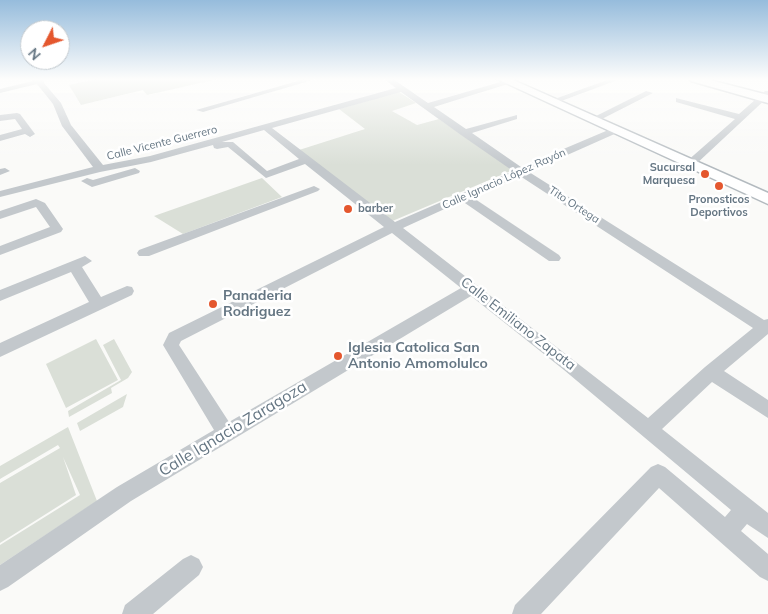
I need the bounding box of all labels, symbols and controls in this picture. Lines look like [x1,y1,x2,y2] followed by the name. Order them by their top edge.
[20,20,70,70] north arrow
[24,44,45,64] text: N
[105,123,219,163] street label: Calle Vicente Guerrero
[440,146,568,212] street label: Calle Ignacio López Rayón
[643,161,695,187] place label: Sucursal Marquesa
[699,168,711,180] marker: Sucursal Marquesa
[713,180,725,192] marker: Pronosticos Deportivos
[546,184,602,226] street label: Tito Ortega
[688,193,750,219] place label: Pronosticos Deportivos
[358,202,393,216] place label: barber
[342,203,354,215] marker: barber
[457,274,579,374] street label: Calle Emiliano Zapata
[223,288,292,321] place label: Panaderia Rodriguez
[207,298,219,310] marker: Panaderia Rodriguez
[348,340,488,372] place label: Iglesia Catolica San Antonio Amomolulco
[332,350,344,362] marker: Iglesia Catolica San Antonio Amomolulco
[155,377,311,481] street label: Calle Ignacio Zaragoza

